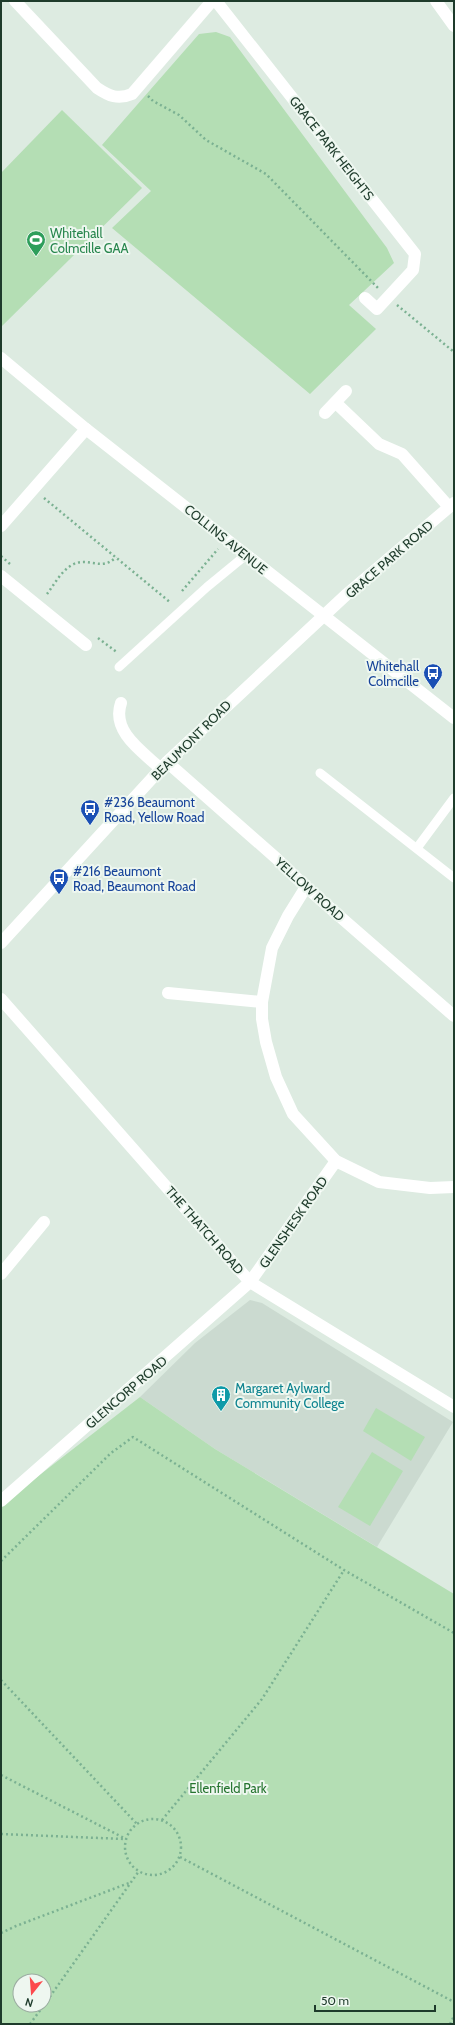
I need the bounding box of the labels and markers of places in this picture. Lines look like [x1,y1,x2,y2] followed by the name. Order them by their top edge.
[50,225,129,256] place label: Whitehall Colmcille GAA
[25,229,47,257] sports icon: Whitehall Colmcille GAA
[366,658,419,689] place label: Whitehall Colmcille
[422,662,444,690] bus stop icon: Whitehall Colmcille
[104,794,205,825] place label: #236 Beaumont Road, Yellow Road
[79,798,101,826] bus stop icon: #236 Beaumont Road, Yellow Road
[73,863,196,894] place label: #216 Beaumont Road, Beaumont Road
[48,867,70,895] bus stop icon: #216 Beaumont Road, Beaumont Road
[235,1380,345,1411] place label: Margaret Aylward Community College
[210,1384,232,1412] building icon: Margaret Aylward Community College

